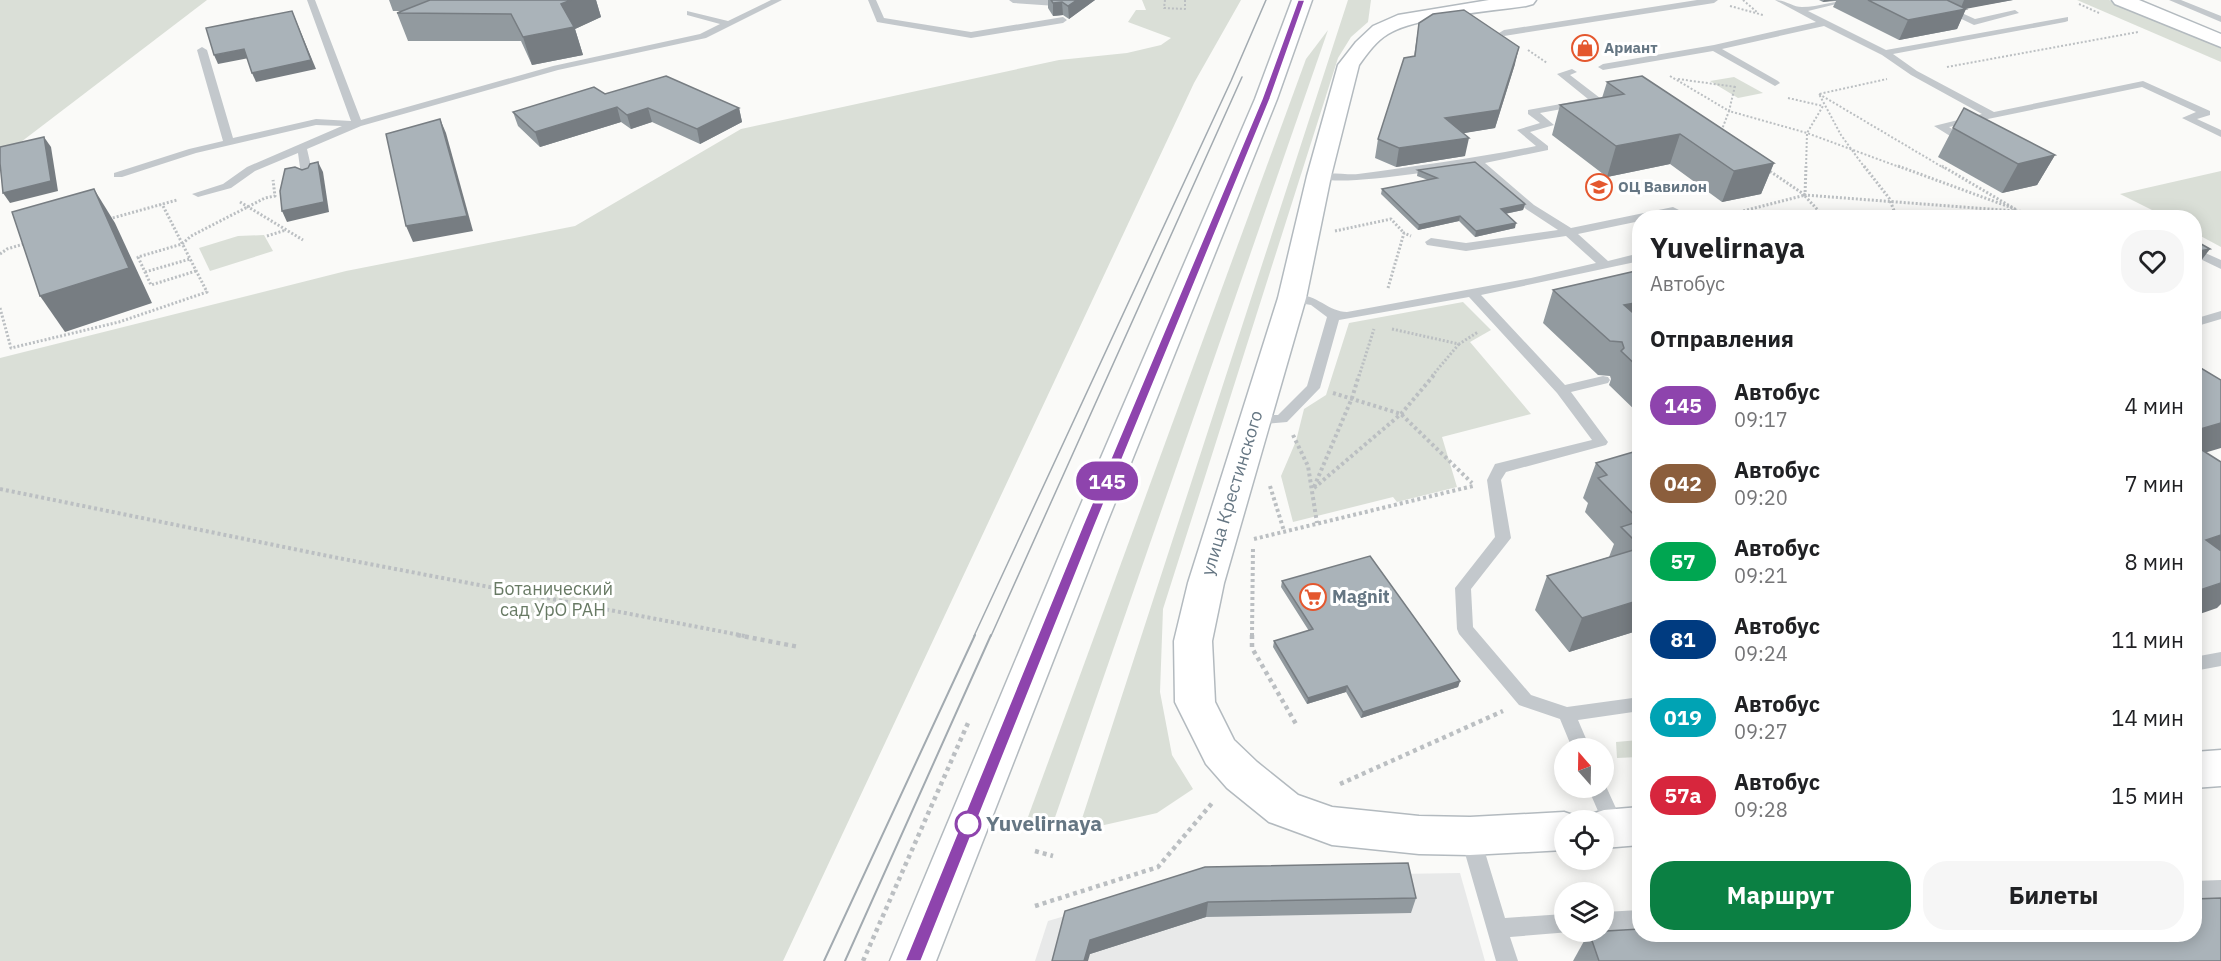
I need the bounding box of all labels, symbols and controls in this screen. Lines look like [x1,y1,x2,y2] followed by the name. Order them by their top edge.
[1570,33,1600,63] shop icon: Ариант
[1604,38,1658,57] place label: Ариант
[1584,172,1614,202] school or university icon: ОЦ Вавилон
[1618,177,1707,196] place label: ОЦ Вавилон
[1650,229,1805,266] text: Yuvelirnaya
[2121,230,2184,293] button: heart
[1650,270,1725,297] text: Автобус
[1650,324,1794,353] text: Отправления
[1734,377,1820,406] text: Автобус
[1664,391,1702,419] text: 145
[2124,391,2184,420] text: 4 мин
[1734,406,1788,433] text: 09:17
[1195,408,1268,578] street label: улица Крестинского
[1734,455,1820,484] text: Автобус
[1072,462,1142,500] line badge: 145
[1088,467,1126,495] text: 145
[1664,469,1702,497] text: 042
[2124,469,2184,498] text: 7 мин
[1734,484,1788,511] text: 09:20
[1734,533,1820,562] text: Автобус
[1670,547,1696,575] text: 57
[2124,547,2184,576] text: 8 мин
[1734,562,1788,589] text: 09:21
[493,577,613,621] park label: Ботанический сад УрО РАН
[1298,582,1328,612] supermarket icon: Magnit
[1332,585,1390,608] place label: Magnit
[1734,611,1820,640] text: Автобус
[1670,625,1696,653] text: 81
[2111,625,2184,654] text: 11 мин
[1734,640,1788,667] text: 09:24
[1734,689,1820,718] text: Автобус
[1664,703,1702,731] text: 019
[2111,703,2184,732] text: 14 мин
[1734,718,1788,745] text: 09:27
[1554,738,1614,798] north arrow
[1554,738,1614,942] map controls
[1734,767,1820,796] text: Автобус
[1664,781,1702,809] text: 57а
[2111,781,2184,810] text: 15 мин
[1734,796,1788,823] text: 09:28
[986,809,1102,837] place label: Yuvelirnaya
[1554,810,1614,870] button: locate
[955,811,981,837] marker: Yuvelirnaya
[1650,861,1911,930] button: Маршрут
[1923,861,2184,930] button: Билеты
[1554,882,1614,942] button: layers

